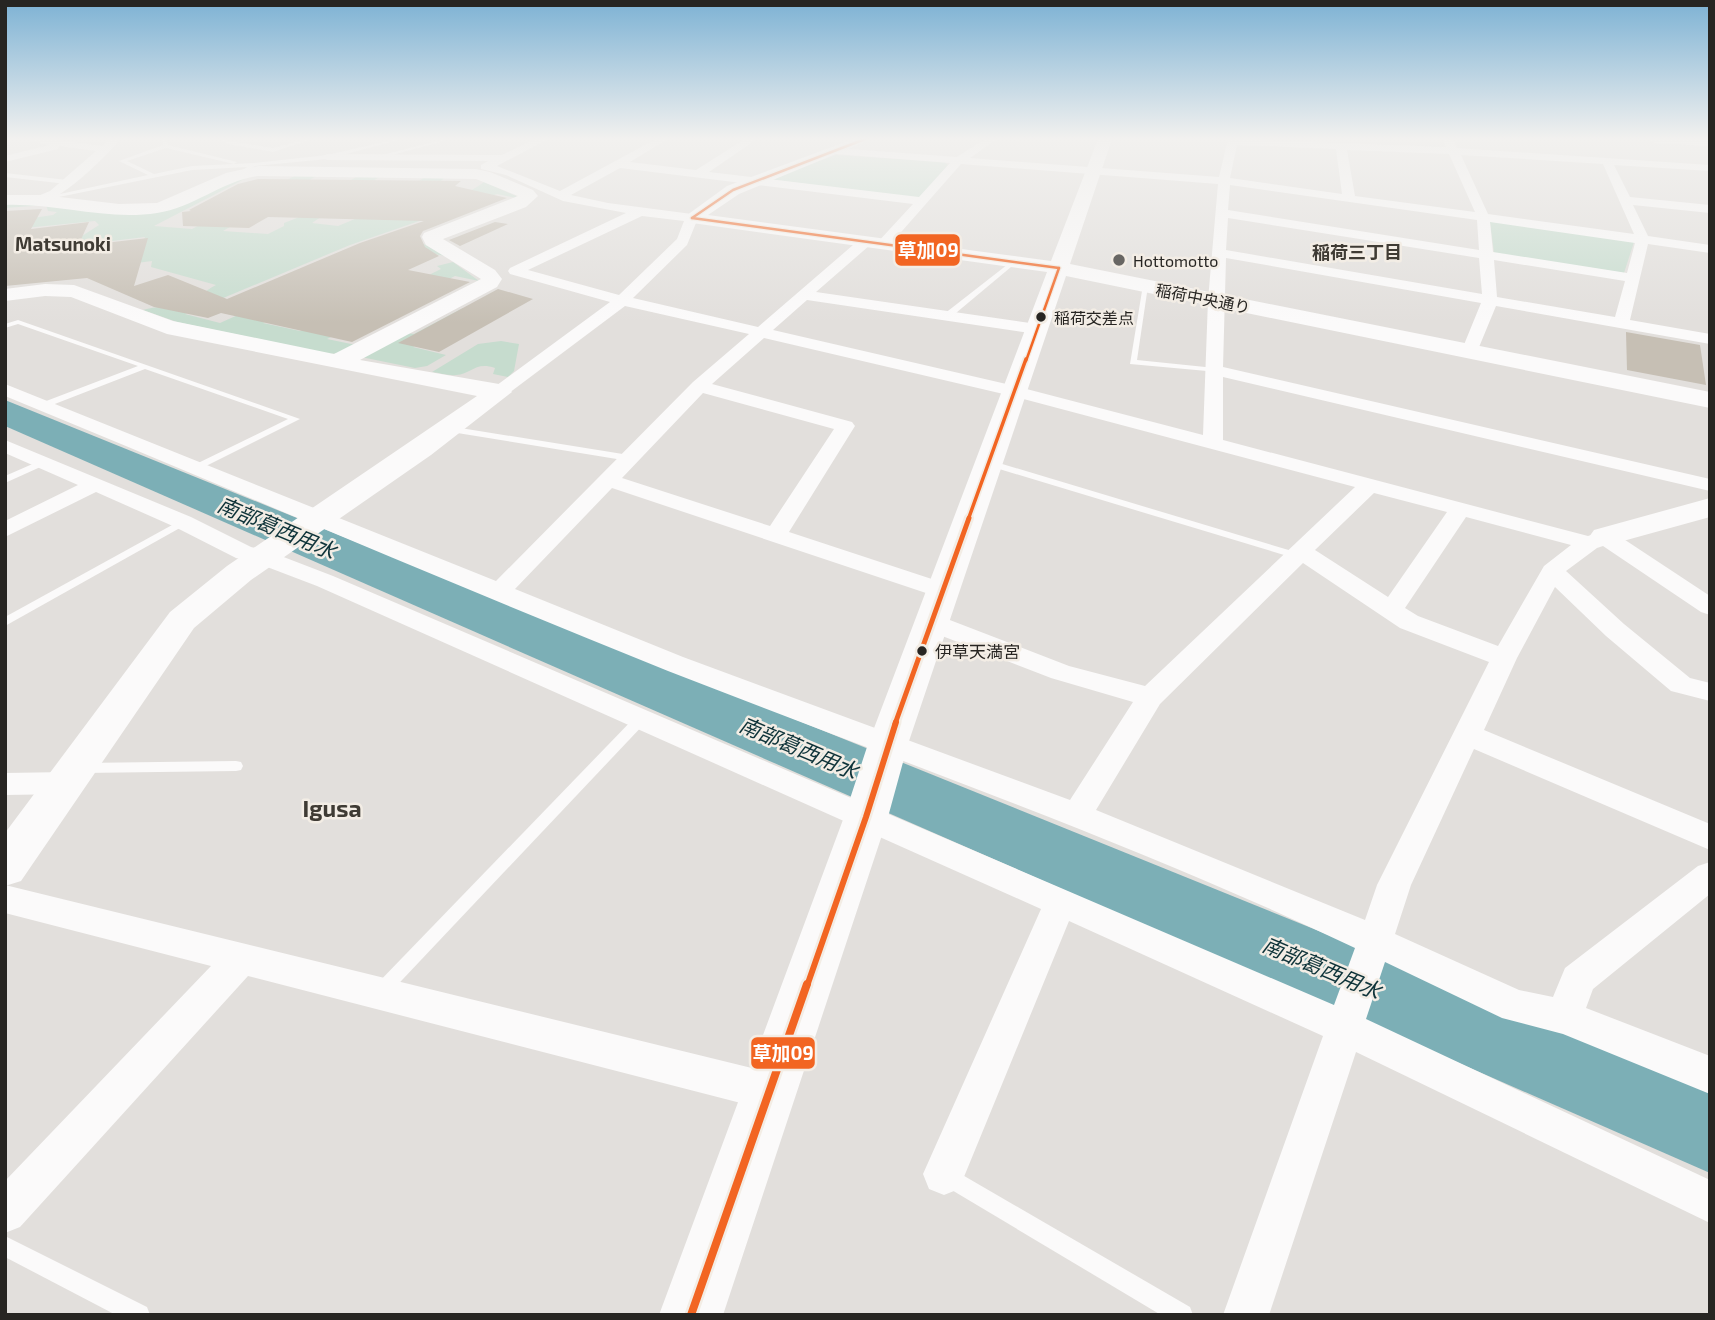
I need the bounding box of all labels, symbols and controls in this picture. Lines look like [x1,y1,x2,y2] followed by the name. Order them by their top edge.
[15,232,111,255] district label: Matsunoki
[894,233,961,267] line badge: 草加09
[897,238,959,261] text: 草加09
[1312,241,1402,263] district label: 稲荷三丁目
[1133,251,1218,270] place label: Hottomotto
[1111,252,1127,268] marker: Hottomotto
[1154,280,1252,316] street label: 稲荷中央通り
[1054,308,1134,327] place label: 稲荷交差点
[1034,310,1048,324] marker: 稲荷交差点
[214,491,342,564] water label: 南部葛西用水
[935,641,1020,661] place label: 伊草天満宮
[915,644,929,658] marker: 伊草天満宮
[736,711,864,784] water label: 南部葛西用水
[302,794,362,822] district label: Igusa
[1259,931,1387,1004] water label: 南部葛西用水
[750,1036,816,1070] line badge: 草加09
[752,1041,814,1064] text: 草加09

